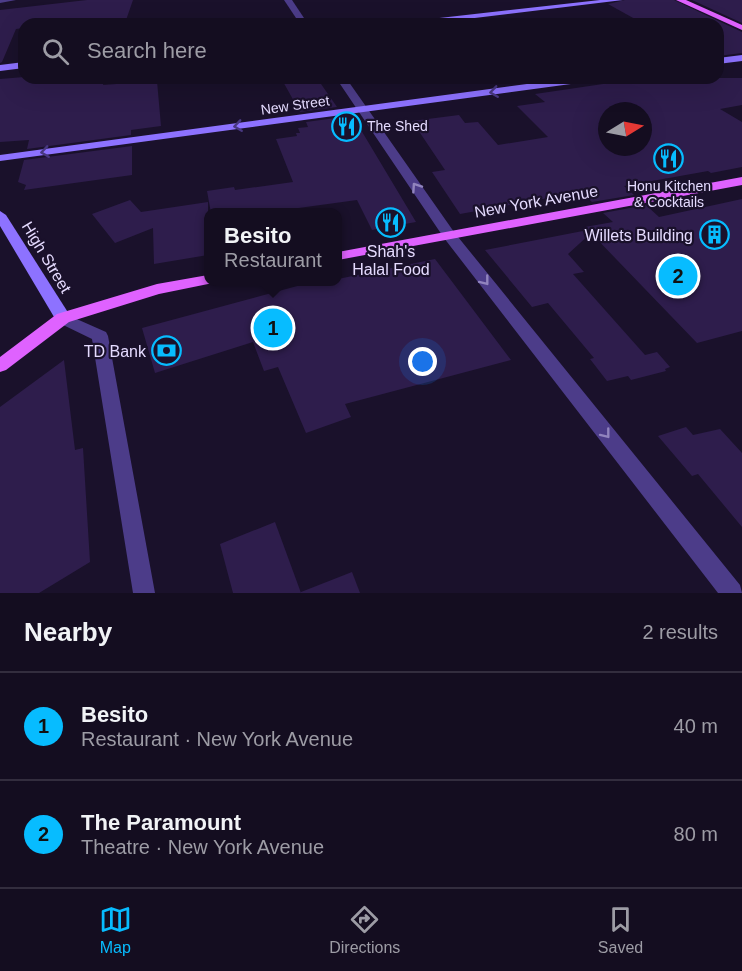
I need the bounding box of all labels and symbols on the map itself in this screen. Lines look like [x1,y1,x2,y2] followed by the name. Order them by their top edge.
[489,85,498,97] one-way arrow
[260,92,331,118] street label: New Street
[598,102,652,156] north arrow
[330,110,362,142] restaurant icon: The Shed
[367,118,428,134] place label: The Shed
[234,120,243,132] one-way arrow
[653,143,685,175] restaurant icon: Honu Kitchen & Cocktails
[40,146,50,158] one-way arrow
[627,178,711,210] place label: Honu Kitchen & Cocktails
[473,182,599,221] street label: New York Avenue
[412,183,423,194] one-way arrow
[375,207,407,239] restaurant icon: Shah's Halal Food
[19,219,75,296] street label: High Street
[698,219,730,251] building icon: Willets Building
[585,227,693,244] place label: Willets Building
[352,243,430,278] place label: Shah's Halal Food
[658,254,698,298] pin: 2
[478,274,489,285] one-way arrow
[254,306,292,350] pin: 1
[151,335,183,367] bank icon: TD Bank
[84,343,147,360] place label: TD Bank
[408,347,437,376] your location
[599,427,610,438] one-way arrow

